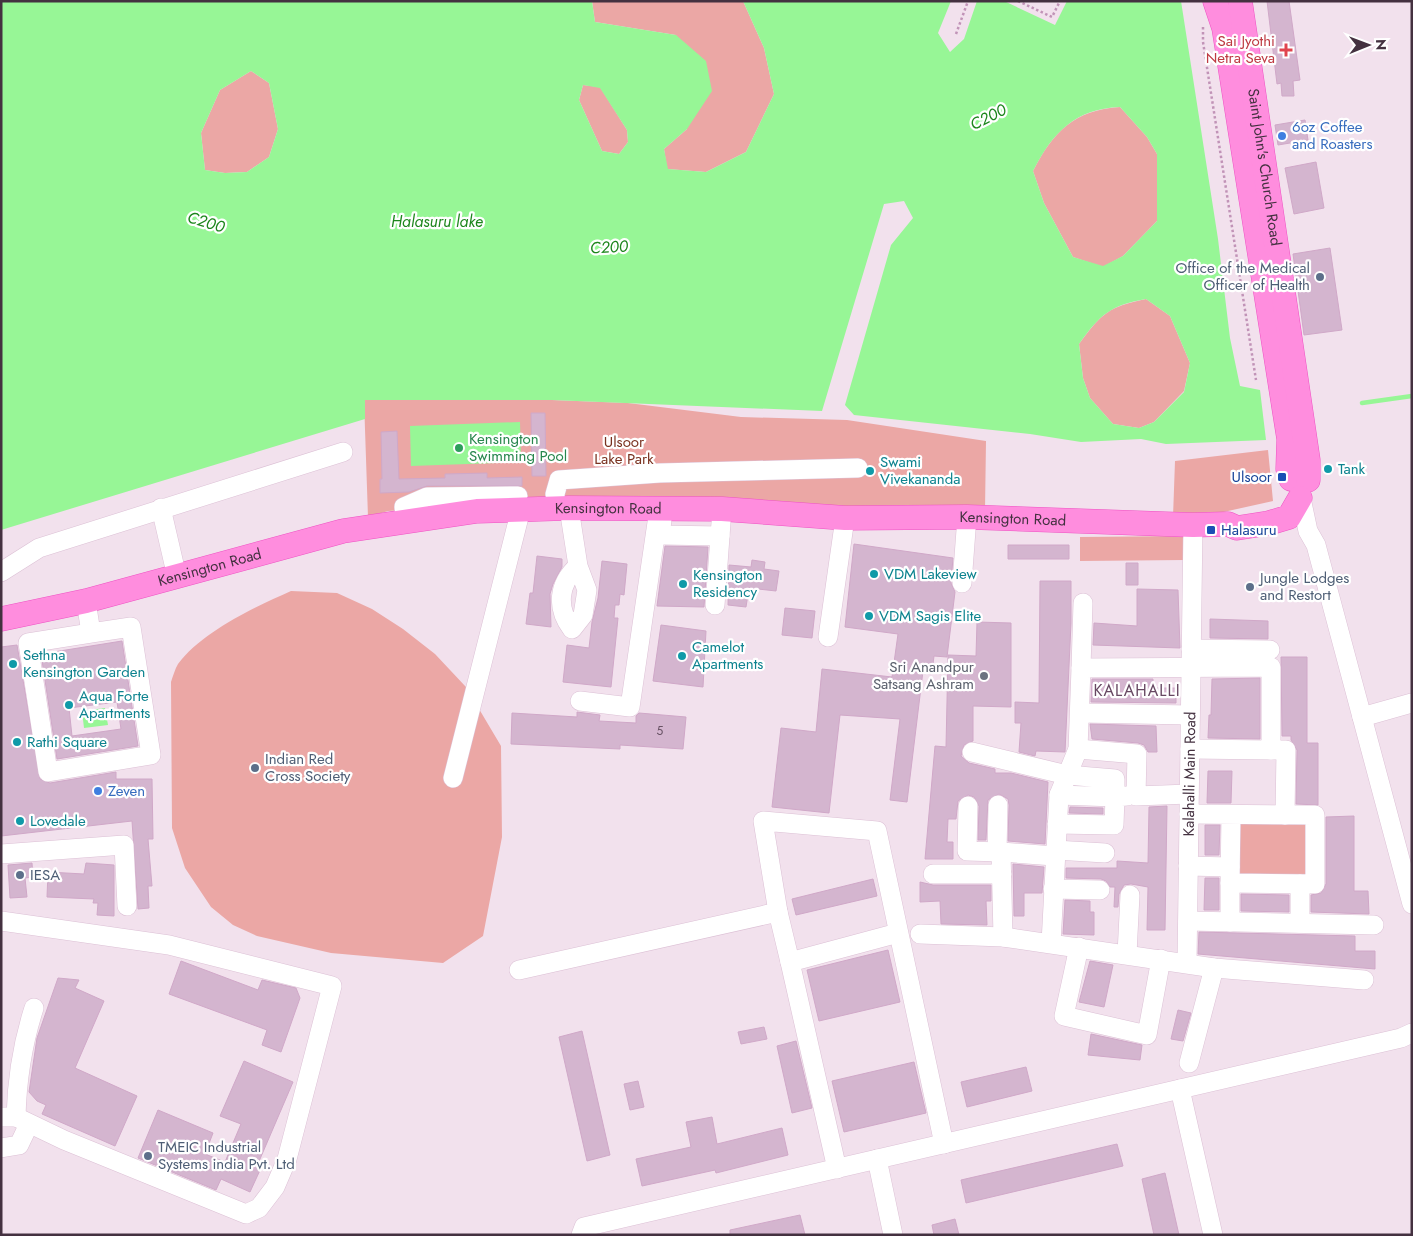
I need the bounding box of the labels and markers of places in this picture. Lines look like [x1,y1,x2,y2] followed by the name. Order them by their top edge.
[1206,30,1275,69] place label: Sai Jyothi Netra Seva
[1279,43,1293,57] marker: Sai Jyothi Netra Seva
[1292,116,1373,155] place label: 6oz Coffee and Roasters
[1276,130,1288,142] marker: 6oz Coffee and Roasters
[1175,257,1310,296] place label: Office of the Medical Officer of Health
[1314,271,1326,283] marker: Office of the Medical Officer of Health
[469,428,567,467] place label: Kensington Swimming Pool
[453,442,465,454] marker: Kensington Swimming Pool
[880,451,960,490] place label: Swami Vivekananda
[1338,458,1366,480] place label: Tank
[1322,463,1334,475] marker: Tank
[864,465,876,477] marker: Swami Vivekananda
[1232,466,1273,488] place label: Ulsoor
[1276,471,1288,483] marker: Ulsoor
[1221,519,1277,541] place label: Halasuru
[1205,524,1217,536] marker: Halasuru
[884,563,978,585] place label: VDM Lakeview
[693,564,763,603] place label: Kensington Residency
[1258,567,1349,606] place label: Jungle Lodges and Restort
[868,568,880,580] marker: VDM Lakeview
[677,578,689,590] marker: Kensington Residency
[1244,581,1256,593] marker: Jungle Lodges and Restort
[879,605,981,627] place label: VDM Sagis Elite
[863,610,875,622] marker: VDM Sagis Elite
[692,636,763,675] place label: Camelot Apartments
[23,644,145,683] place label: Sethna Kensington Garden
[676,650,688,662] marker: Camelot Apartments
[873,656,975,695] place label: Sri Anandpur Satsang Ashram
[7,658,19,670] marker: Sethna Kensington Garden
[978,670,990,682] marker: Sri Anandpur Satsang Ashram
[79,685,150,724] place label: Aqua Forte Apartments
[63,699,75,711] marker: Aqua Forte Apartments
[27,731,107,753] place label: Rathi Square
[11,736,23,748] marker: Rathi Square
[265,748,351,787] place label: Indian Red Cross Society
[249,762,261,774] marker: Indian Red Cross Society
[108,780,145,802] place label: Zeven
[92,785,104,797] marker: Zeven
[30,810,86,832] place label: Lovedale
[14,815,26,827] marker: Lovedale
[30,864,60,886] place label: IESA
[14,869,26,881] marker: IESA
[158,1136,295,1175] place label: TMEIC Industrial Systems india Pvt. Ltd
[142,1150,154,1162] marker: TMEIC Industrial Systems india Pvt. Ltd

